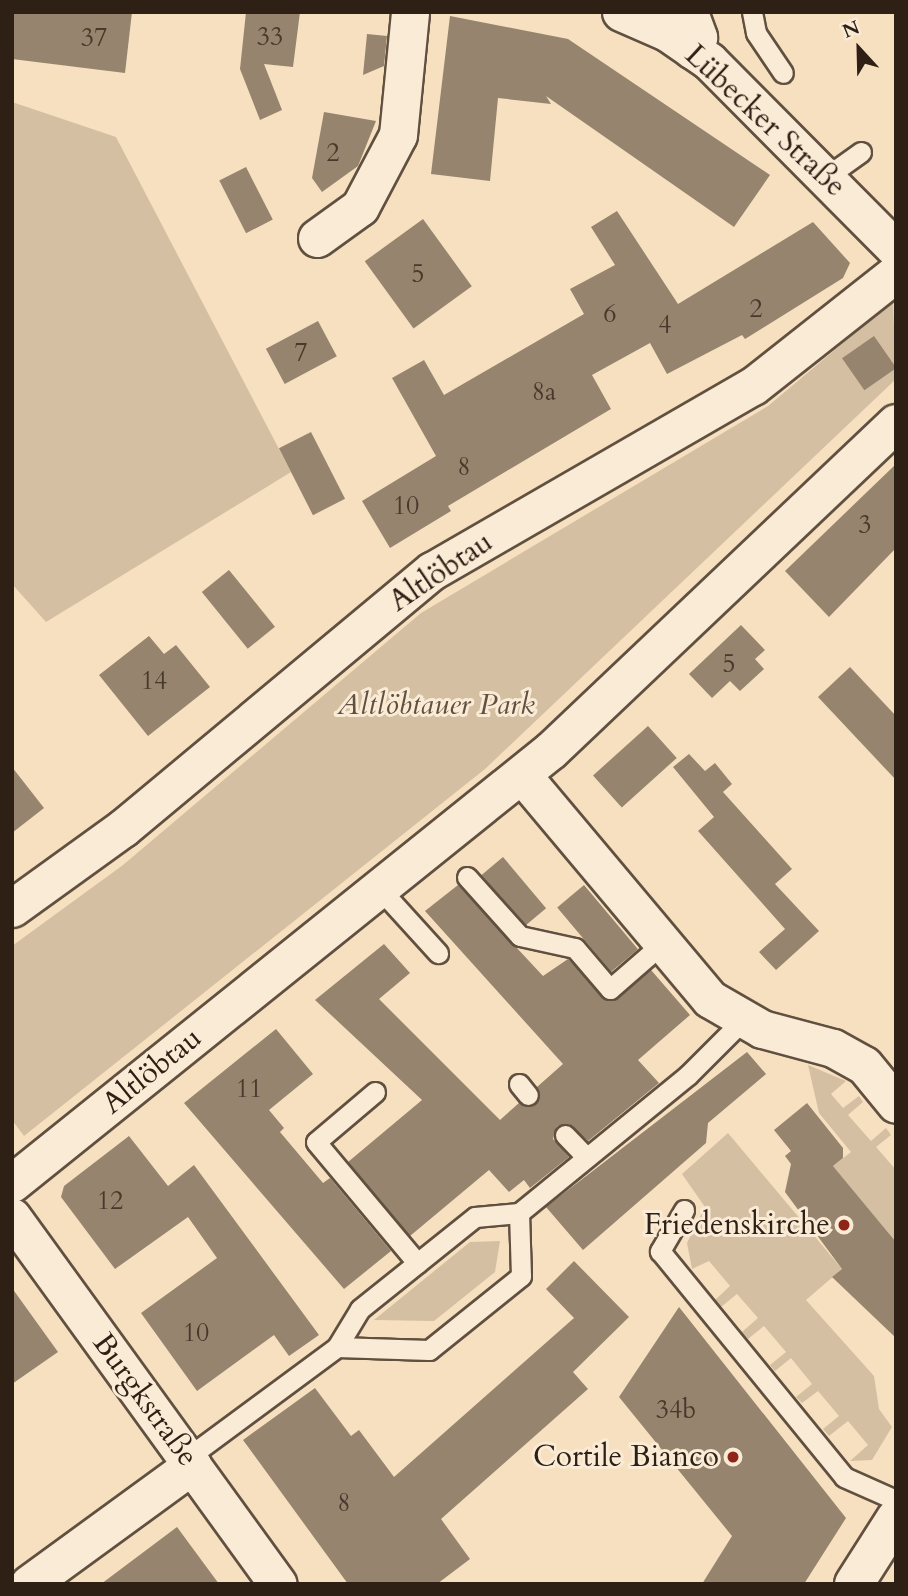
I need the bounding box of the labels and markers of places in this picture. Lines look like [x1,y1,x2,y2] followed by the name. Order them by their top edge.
[644,1207,830,1243] place label: Friedenskirche
[836,1217,852,1233] marker: Friedenskirche
[533,1439,719,1475] place label: Cortile Bianco
[725,1449,741,1465] marker: Cortile Bianco

